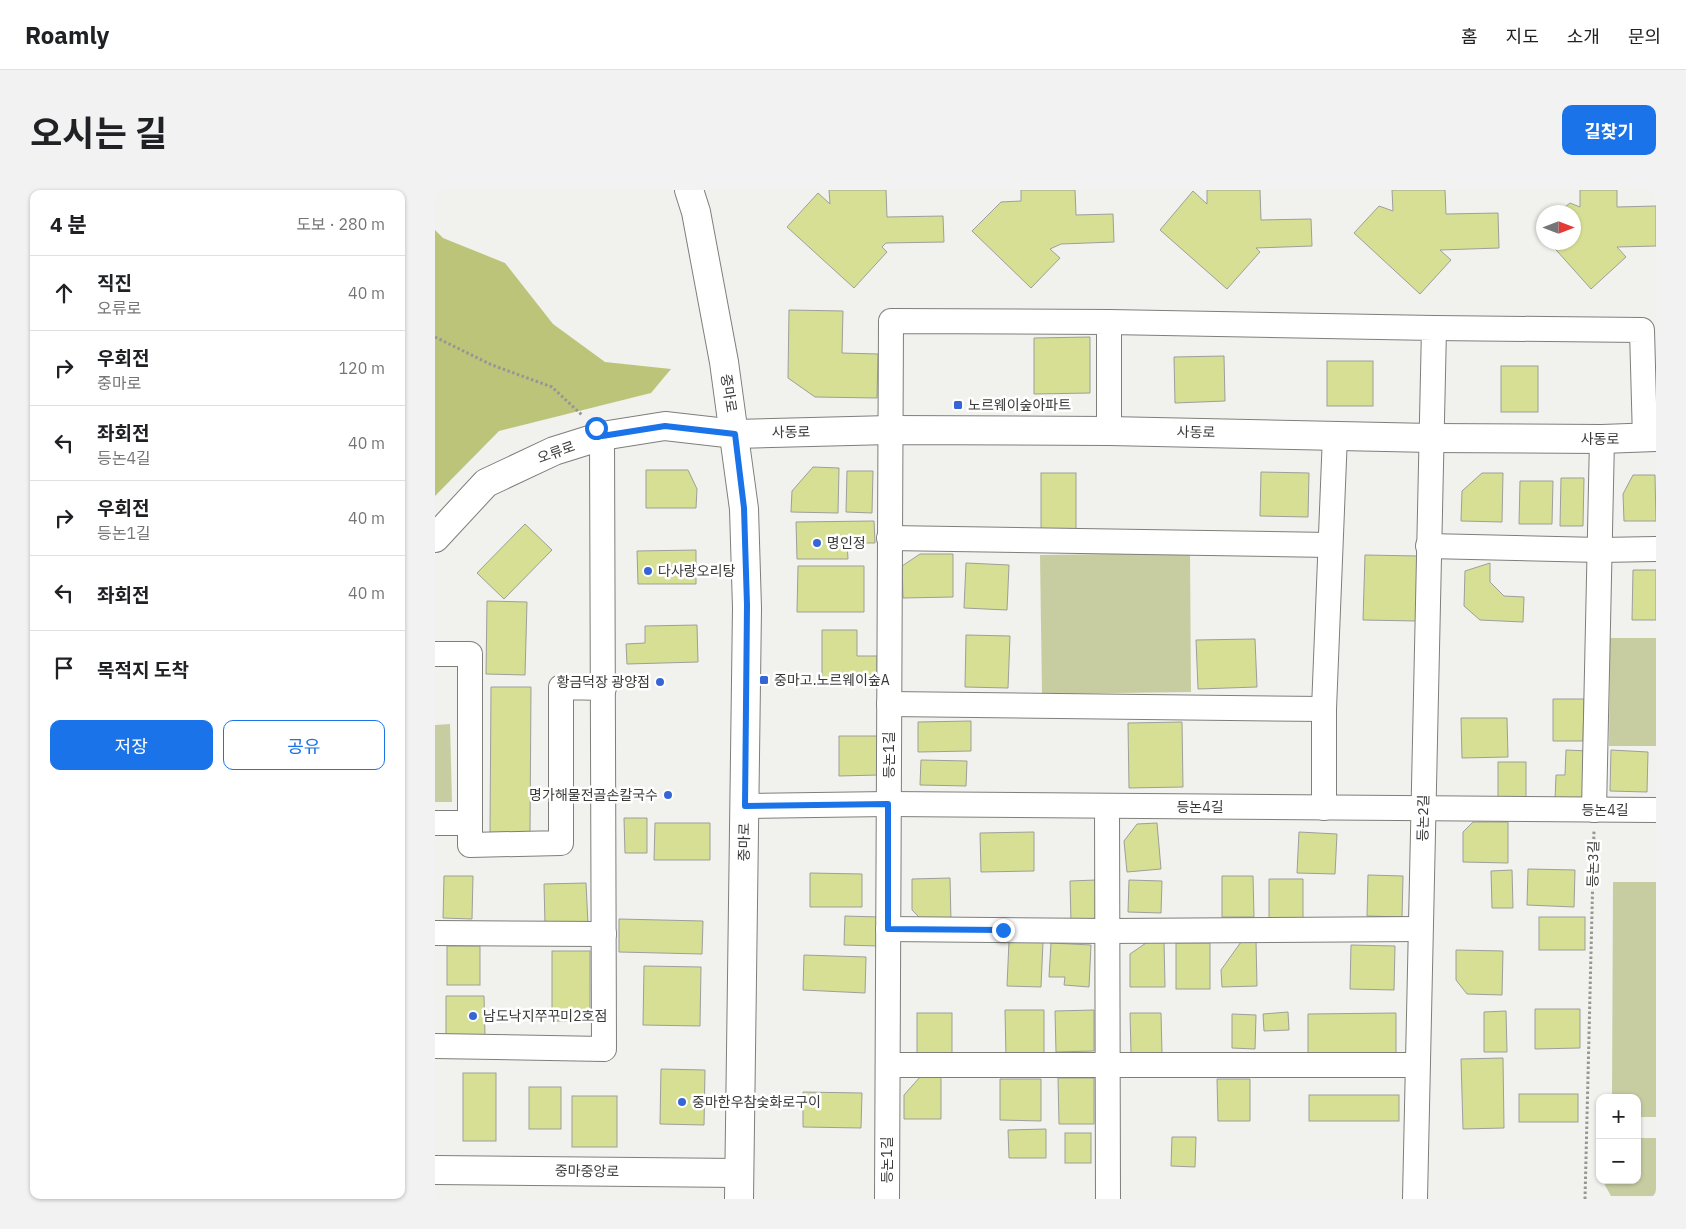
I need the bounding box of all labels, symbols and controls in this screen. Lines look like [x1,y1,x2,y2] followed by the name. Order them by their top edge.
[25,19,109,51] text: Roamly
[1461,25,1478,48] text: 홈
[1506,25,1539,48] text: 지도
[1567,25,1600,48] text: 소개
[1628,25,1661,48] text: 문의
[1562,105,1656,155] button: 길찾기
[30,110,167,156] text: 오시는 길
[1536,205,1581,250] north arrow
[50,210,87,238] text: 4 분
[296,214,385,234] text: 도보 · 280 m
[97,271,132,295] text: 직진
[50,279,78,307] icon: ahead
[348,283,385,303] text: 40 m
[97,298,141,318] text: 오류로
[97,346,149,370] text: 우회전
[50,354,78,382] icon: right
[338,358,385,378] text: 120 m
[97,373,141,393] text: 중마로
[717,373,741,414] street label: 중마로
[968,396,1071,414] place label: 노르웨이숲아파트
[952,399,964,411] marker: 노르웨이숲아파트
[585,417,608,440] route start
[97,421,149,445] text: 좌회전
[772,423,811,441] street label: 사동로
[1177,423,1216,441] street label: 사동로
[50,429,78,457] icon: left
[1581,430,1619,448] street label: 사동로
[348,433,385,453] text: 40 m
[535,437,577,467] street label: 오류로
[97,448,151,468] text: 등논4길
[97,496,149,520] text: 우회전
[50,504,78,532] icon: right
[348,508,385,528] text: 40 m
[97,523,151,543] text: 등논1길
[827,534,866,552] place label: 명인정
[811,537,823,549] marker: 명인정
[658,562,735,580] place label: 다사랑오리탕
[642,565,654,577] marker: 다사랑오리탕
[50,579,78,607] icon: left
[97,583,149,607] text: 좌회전
[348,583,385,603] text: 40 m
[50,654,78,682] icon: arrive
[97,658,189,682] text: 목적지 도착
[774,671,890,689] place label: 중마고.노르웨이숲A
[557,673,650,691] place label: 황금덕장 광양점
[758,674,770,686] marker: 중마고.노르웨이숲A
[654,676,666,688] marker: 황금덕장 광양점
[50,720,213,770] button: 저장
[223,720,385,770] button: 공유
[880,731,898,779] street label: 등논1길
[529,786,658,804] place label: 명가해물전골손칼국수
[662,789,674,801] marker: 명가해물전골손칼국수
[1414,794,1432,842] street label: 등논2길
[1176,798,1224,816] street label: 등논4길
[1581,801,1629,819] street label: 등논4길
[735,822,753,861] street label: 중마로
[1584,840,1602,888] street label: 등논3길
[992,919,1015,942] route end
[483,1007,607,1025] place label: 남도낙지쭈꾸미2호점
[467,1010,479,1022] marker: 남도낙지쭈꾸미2호점
[692,1093,821,1111] place label: 중마한우참숯화로구이
[1596,1094,1641,1184] map controls
[1596,1094,1641,1139] button: +
[676,1096,688,1108] marker: 중마한우참숯화로구이
[878,1136,896,1184] street label: 등논1길
[1596,1139,1641,1184] button: −
[555,1161,619,1181] street label: 중마중앙로

